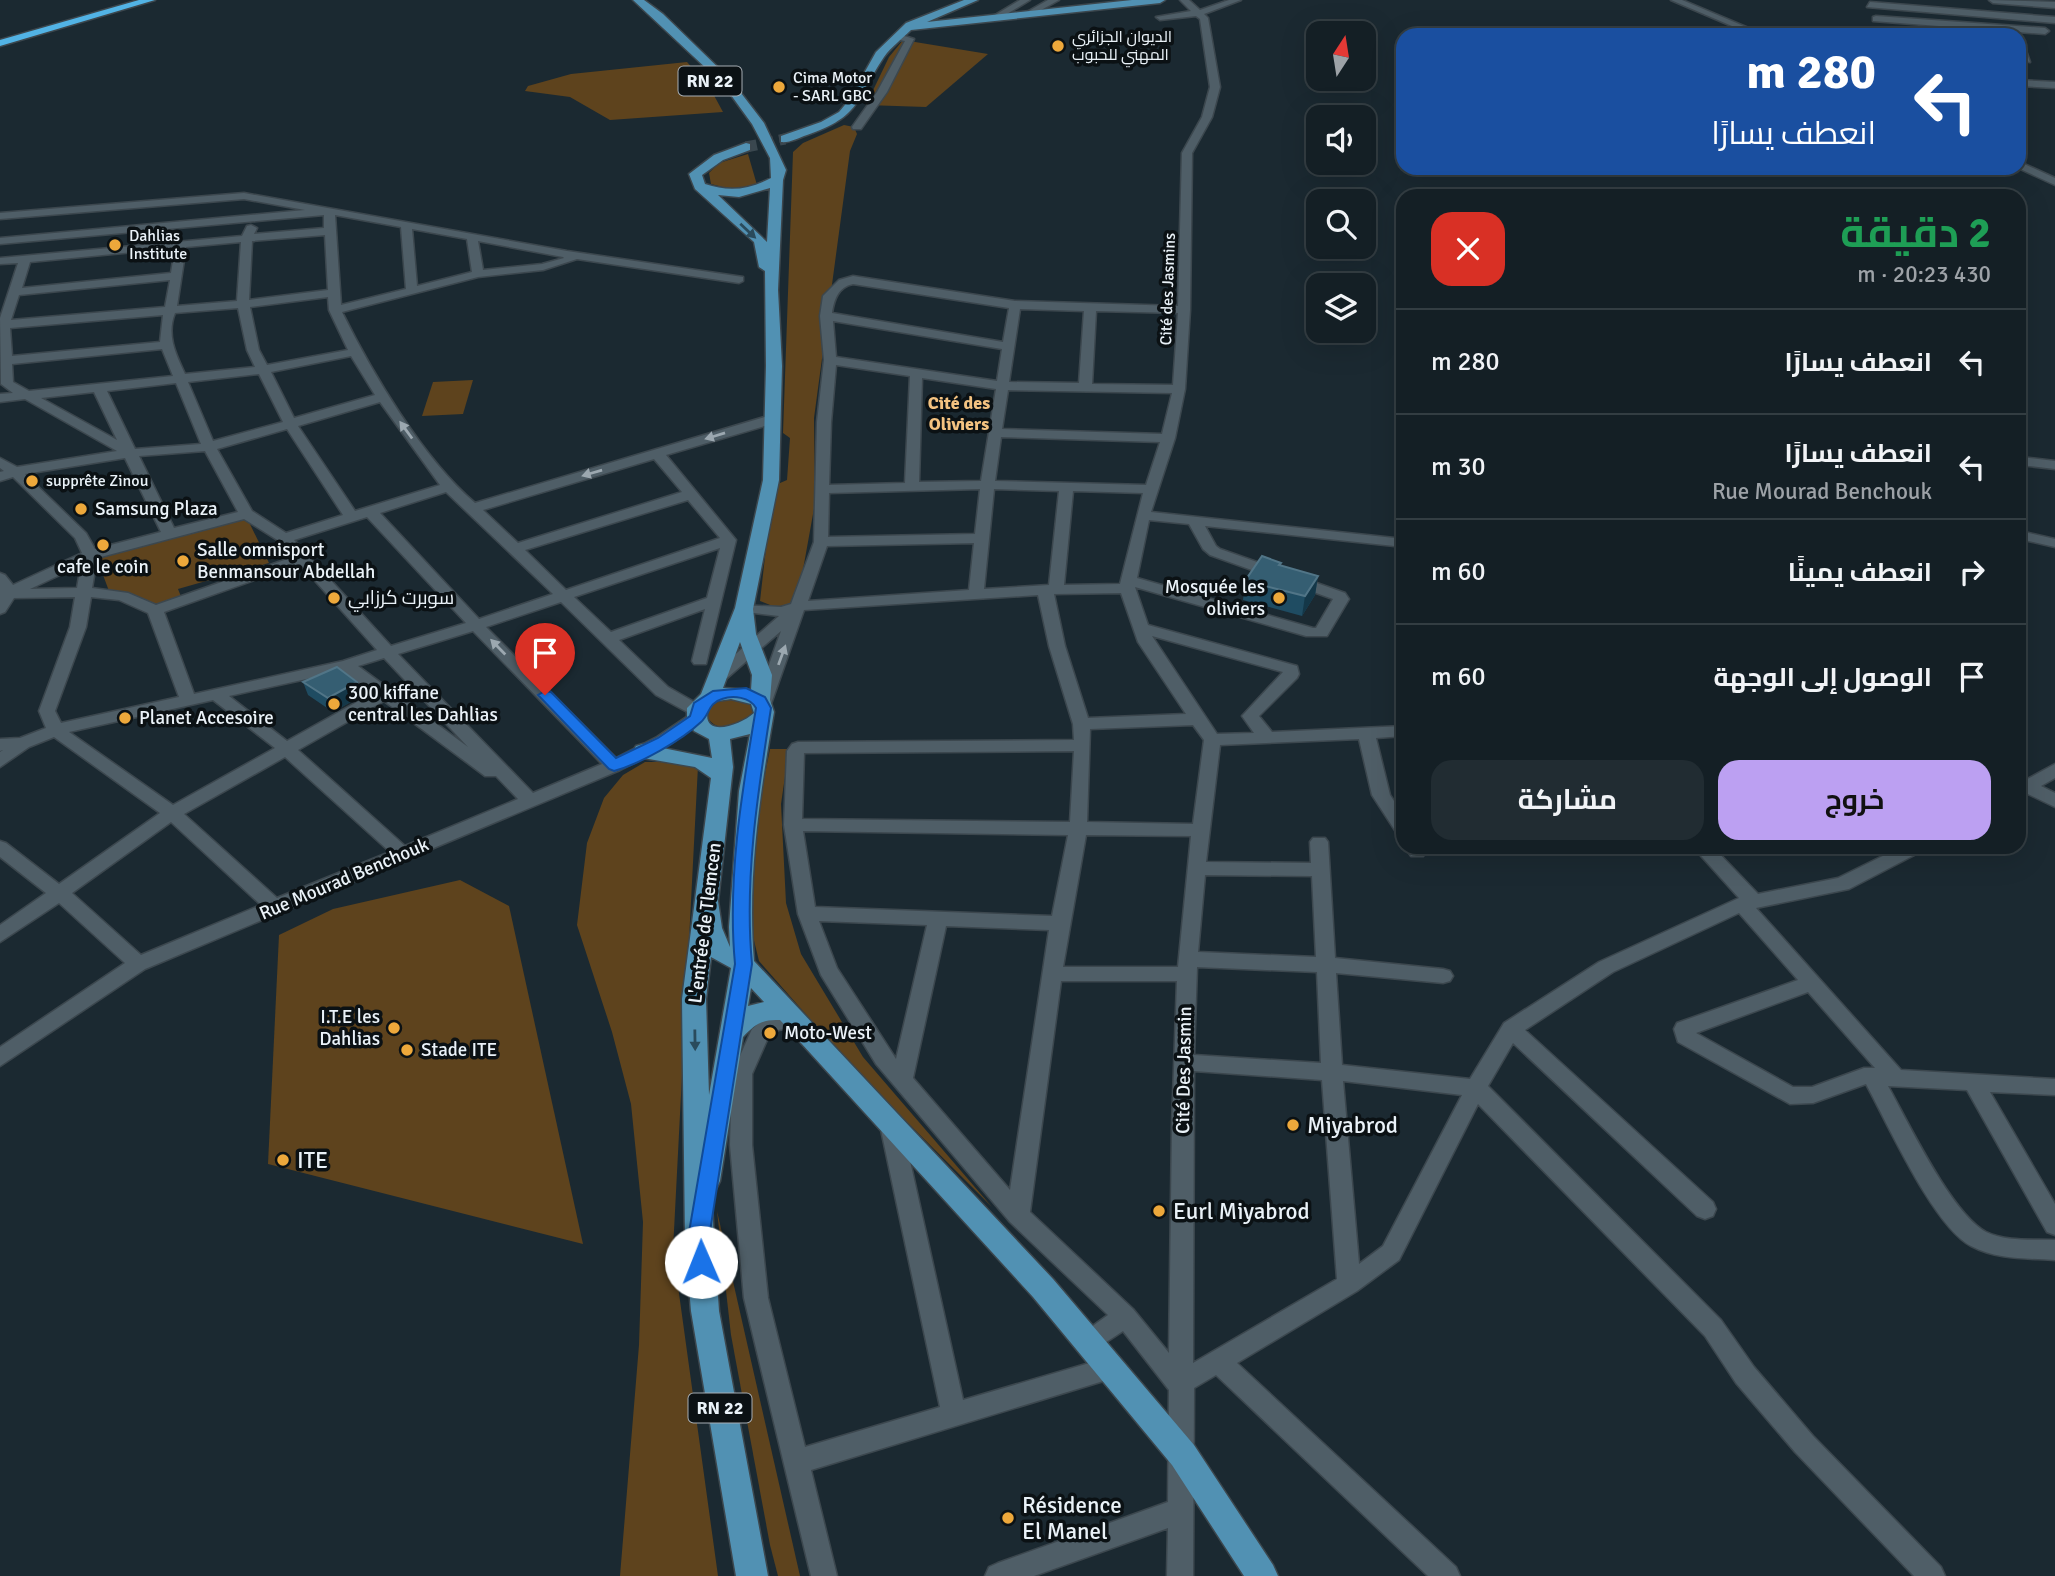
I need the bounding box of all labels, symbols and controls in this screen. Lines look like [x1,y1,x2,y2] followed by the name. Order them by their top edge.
[1306,21,1376,91] north arrow
[1306,21,1376,343] map controls
[1072,27,1172,68] place label: الديوان الجزائري المهني للحبوب
[1050,38,1066,54] marker: الديوان الجزائري المهني للحبوب
[1746,42,1876,102] text: 280 m
[1900,56,1991,147] icon: left
[678,66,742,96] road number: RN 22
[793,68,872,106] place label: Cima Motor - SARL GBC
[771,79,787,95] marker: Cima Motor - SARL GBC
[1306,105,1376,175] button: sound
[1711,114,1876,153] text: انعطف يسارًا
[1306,189,1376,259] button: search
[1840,208,1991,259] text: 2 دقيقة
[1431,212,1505,286] button: close
[739,222,756,238] one-way arrow
[129,226,187,264] place label: Dahlias Institute
[1156,232,1180,346] street label: Cité des Jasmins
[107,237,123,253] marker: Dahlias Institute
[1857,260,1991,289] text: 430 m · 20:23
[1306,273,1376,343] button: layers
[1953,343,1991,381] icon: left
[1431,346,1500,378] text: 280 m
[1784,347,1932,379] text: انعطف يسارًا
[928,392,990,435] district label: Cité des Oliviers
[400,421,414,439] one-way arrow
[704,432,725,442] one-way arrow
[1784,438,1932,470] text: انعطف يسارًا
[1953,448,1991,486] icon: left
[1431,451,1486,483] text: 30 m
[581,469,602,479] one-way arrow
[46,471,148,491] place label: supprête Zinou
[24,473,40,489] marker: supprête Zinou
[1712,477,1932,506] text: Rue Mourad Benchouk
[95,497,218,521] place label: Samsung Plaza
[73,501,89,517] marker: Samsung Plaza
[95,537,111,553] marker: cafe le coin
[197,538,375,584] place label: Salle omnisport Benmansour Abdellah
[175,553,191,569] marker: Salle omnisport Benmansour Abdellah
[1953,553,1991,591] icon: right
[57,555,149,579] place label: cafe le coin
[1431,556,1486,588] text: 60 m
[1788,557,1932,589] text: انعطف يمينًا
[1165,575,1265,621] place label: Mosquée les oliviers
[348,586,454,612] place label: سوبرت كرزابي
[326,590,342,606] marker: سوبرت كرزابي
[1271,590,1287,606] marker: Mosquée les oliviers
[515,623,575,695] pin
[526,634,564,672] icon: arrive
[490,639,506,655] one-way arrow
[777,645,788,666] one-way arrow
[1953,658,1991,696] icon: arrive
[1431,661,1486,693] text: 60 m
[1713,662,1932,694] text: الوصول إلى الوجهة
[348,681,498,727] place label: 300 kiffane central les Dahlias
[326,696,342,712] marker: 300 kiffane central les Dahlias
[139,706,274,730] place label: Planet Accesoire
[117,710,133,726] marker: Planet Accesoire
[1431,760,1704,840] button: مشاركة
[1718,760,1991,840] button: خروج
[256,832,433,926] street label: Rue Mourad Benchouk
[683,841,727,1005] street label: L'entrée de Tlemcen
[319,1005,380,1051] place label: I.T.E les Dahlias
[1171,1006,1197,1134] street label: Cité Des Jasmin
[386,1020,402,1036] marker: I.T.E les Dahlias
[784,1021,872,1045] place label: Moto-West
[762,1025,778,1041] marker: Moto-West
[689,1029,701,1051] one-way arrow
[421,1038,497,1062] place label: Stade ITE
[399,1042,415,1058] marker: Stade ITE
[1307,1111,1398,1140] place label: Miyabrod
[1285,1117,1301,1133] marker: Miyabrod
[297,1146,328,1175] place label: ITE
[275,1152,291,1168] marker: ITE
[1173,1197,1310,1226] place label: Eurl Miyabrod
[1151,1203,1167,1219] marker: Eurl Miyabrod
[664,1225,738,1299] position arrow
[688,1394,752,1422] road number: RN 22
[1022,1491,1122,1546] place label: Résidence El Manel
[1000,1510,1016,1526] marker: Résidence El Manel

